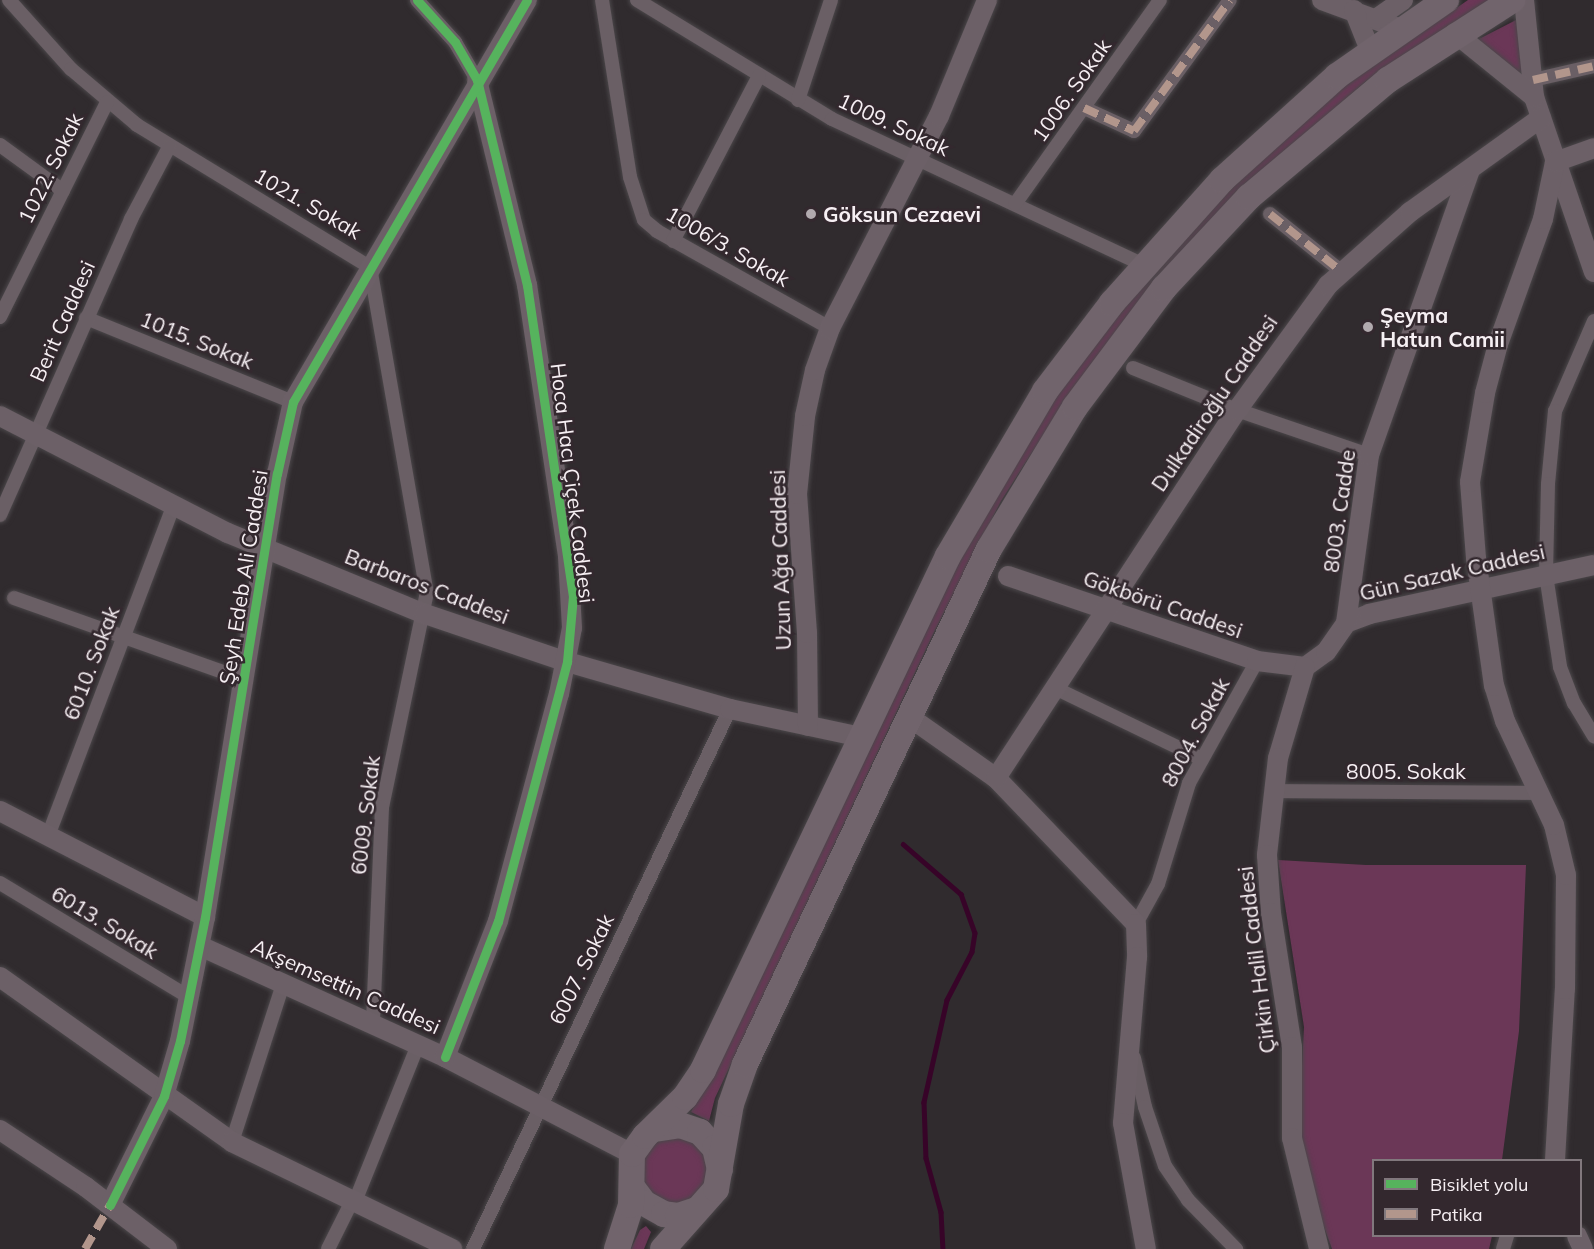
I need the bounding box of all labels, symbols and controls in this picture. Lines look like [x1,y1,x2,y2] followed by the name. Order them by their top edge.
[1026,34,1116,146] street label: 1006. Sokak
[834,87,954,161] street label: 1009. Sokak
[12,109,88,227] street label: 1022. Sokak
[250,162,366,244] street label: 1021. Sokak
[662,200,794,292] street label: 1006/3. Sokak
[823,201,981,227] place label: Göksun Cezaevi
[804,207,818,221] marker: Göksun Cezaevi
[24,257,100,385] street label: Berit Caddesi
[1380,302,1505,352] place label: Şeyma Hatun Camii
[137,306,257,374] street label: 1015. Sokak
[1146,310,1282,496] street label: Dulkadiroğlu Caddesi
[1361,320,1375,334] marker: Şeyma Hatun Camii
[546,361,600,605] street label: Hoca Hacı Çiçek Caddesi
[1318,448,1360,574] street label: 8003. Cadde
[214,468,272,686] street label: Şeyh Edeb Ali Caddesi
[764,469,796,651] street label: Uzun Ağa Caddesi
[1357,538,1547,606] street label: Gün Sazak Caddesi
[341,543,513,629] street label: Barbaros Caddesi
[1080,565,1246,643] street label: Gökbörü Caddesi
[58,603,124,723] street label: 6010. Sokak
[1156,673,1234,791] street label: 8004. Sokak
[345,754,385,876] street label: 6009. Sokak
[1346,758,1466,784] street label: 8005. Sokak
[1232,865,1280,1055] street label: Çirkin Halil Caddesi
[47,880,163,964] street label: 6013. Sokak
[543,910,619,1028] street label: 6007. Sokak
[248,933,444,1039] street label: Akşemsettin Caddesi
[1372,1159,1582,1237] legend
[1430,1173,1528,1196] text: Bisiklet yolu
[1430,1203,1483,1226] text: Patika

